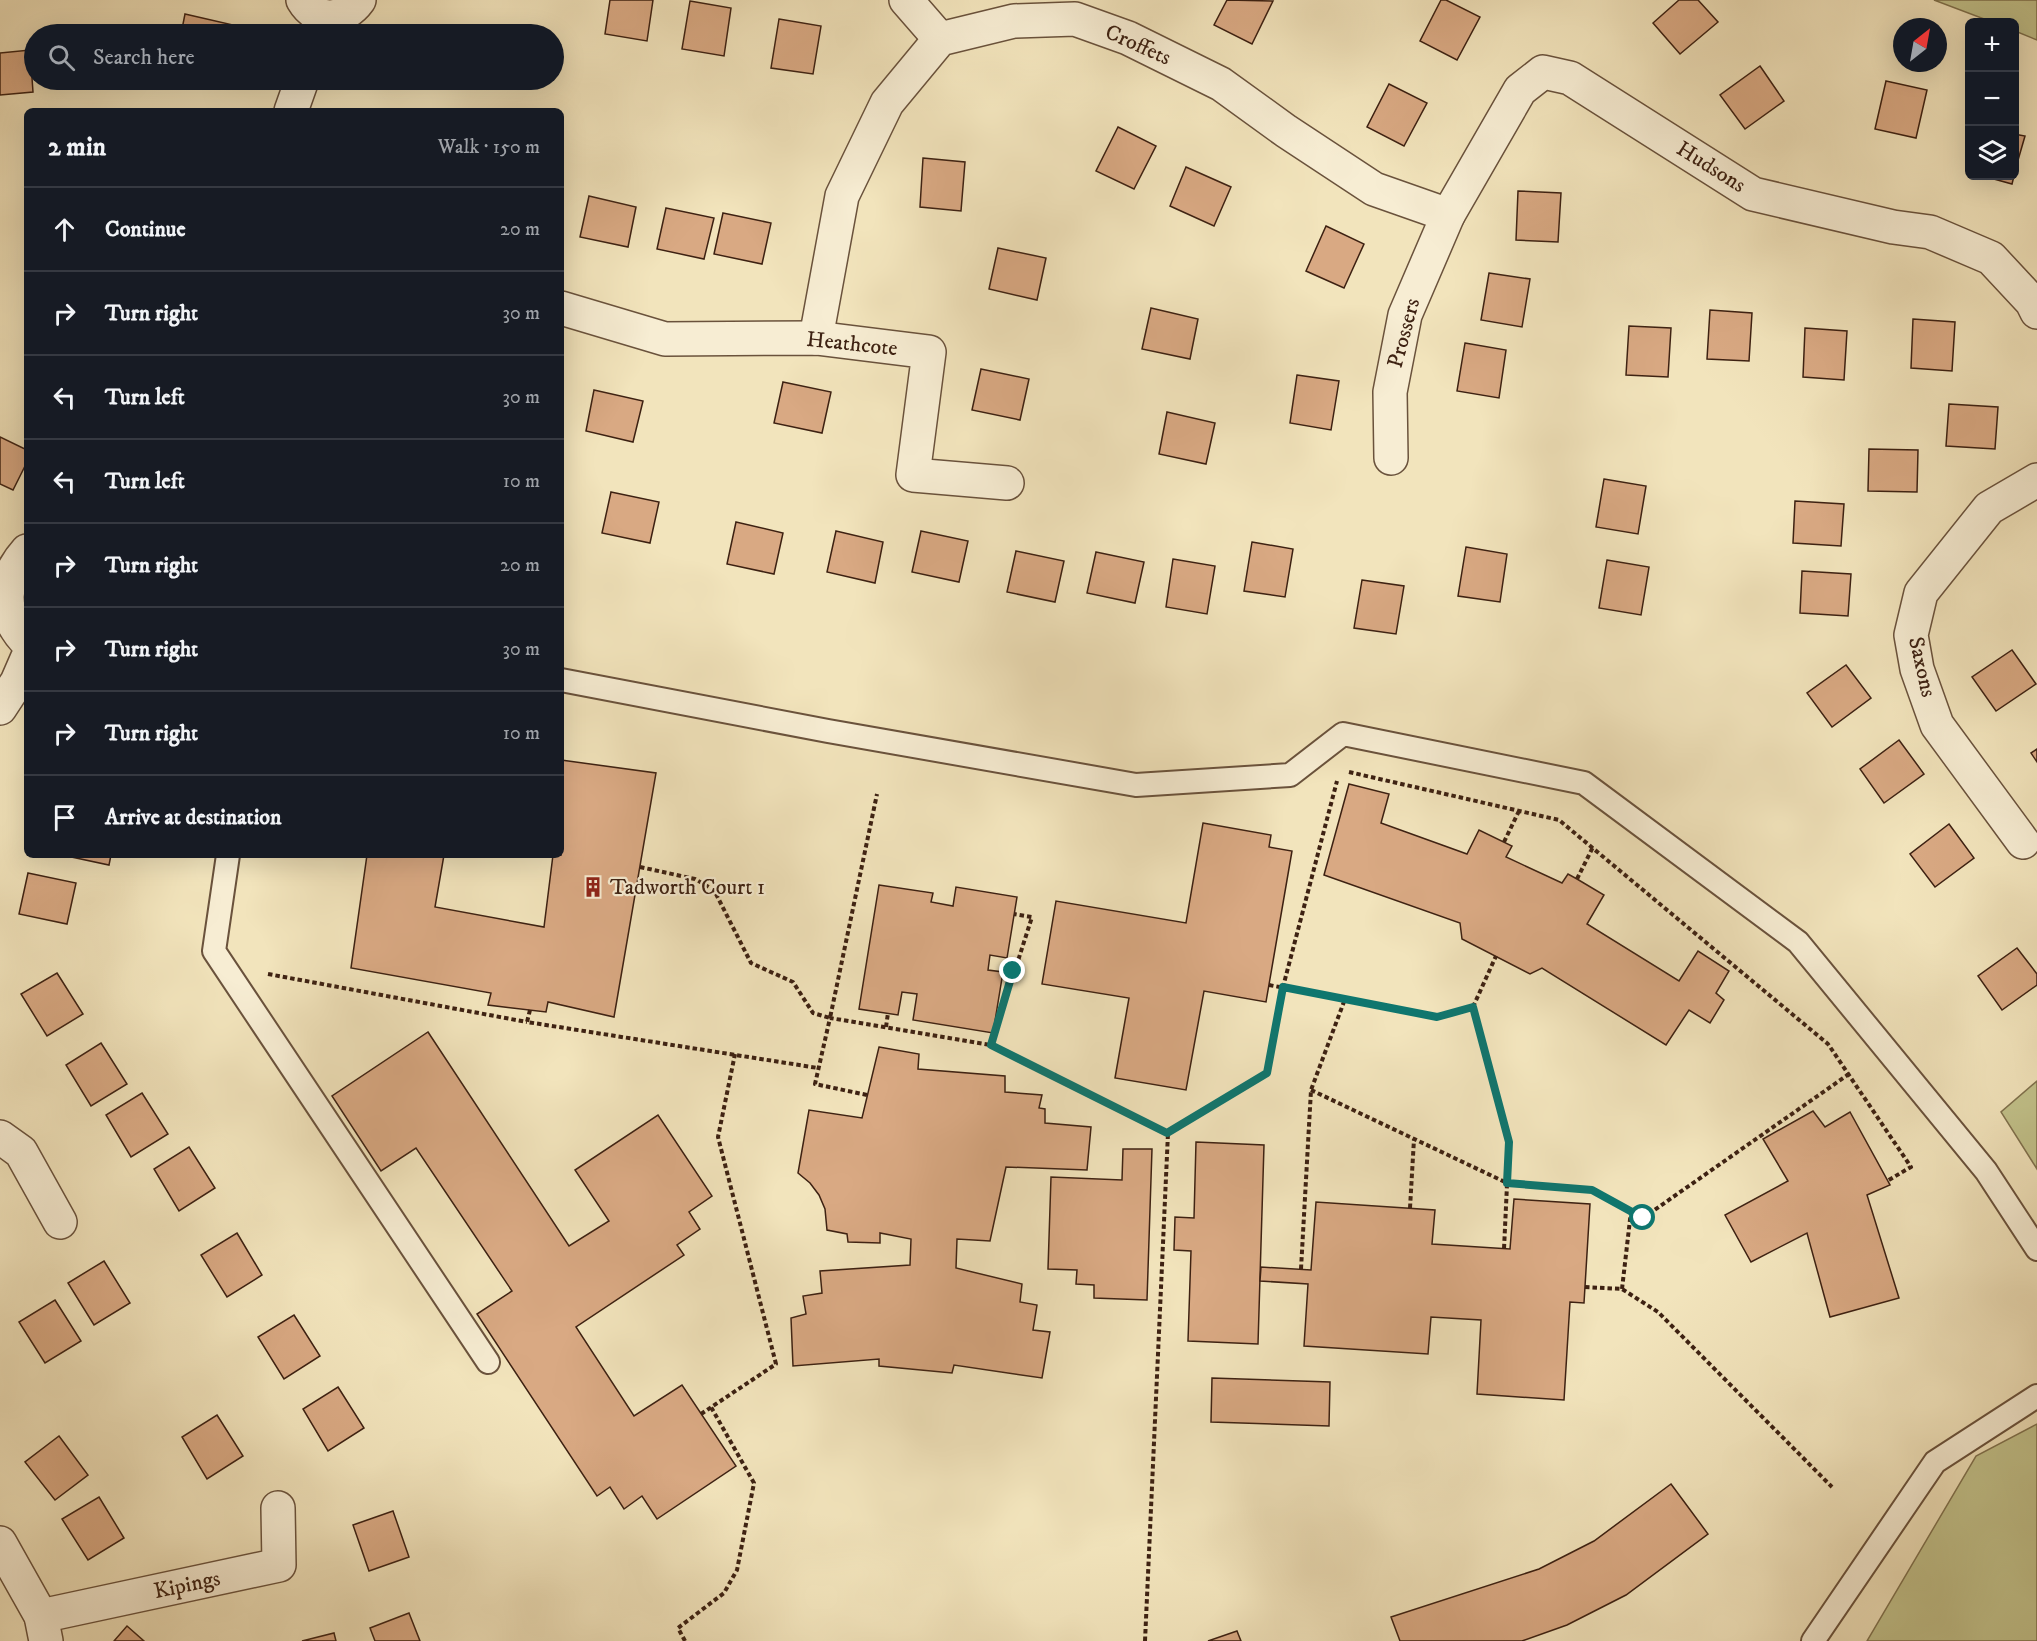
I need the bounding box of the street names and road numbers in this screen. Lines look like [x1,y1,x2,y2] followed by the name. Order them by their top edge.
[1101,19,1175,71] street label: Croffets
[1671,135,1751,199] street label: Hudsons
[1382,295,1426,371] street label: Prossers
[805,326,899,362] street label: Heathcote
[1902,634,1942,700] street label: Saxons
[151,1565,223,1605] street label: Kipings

